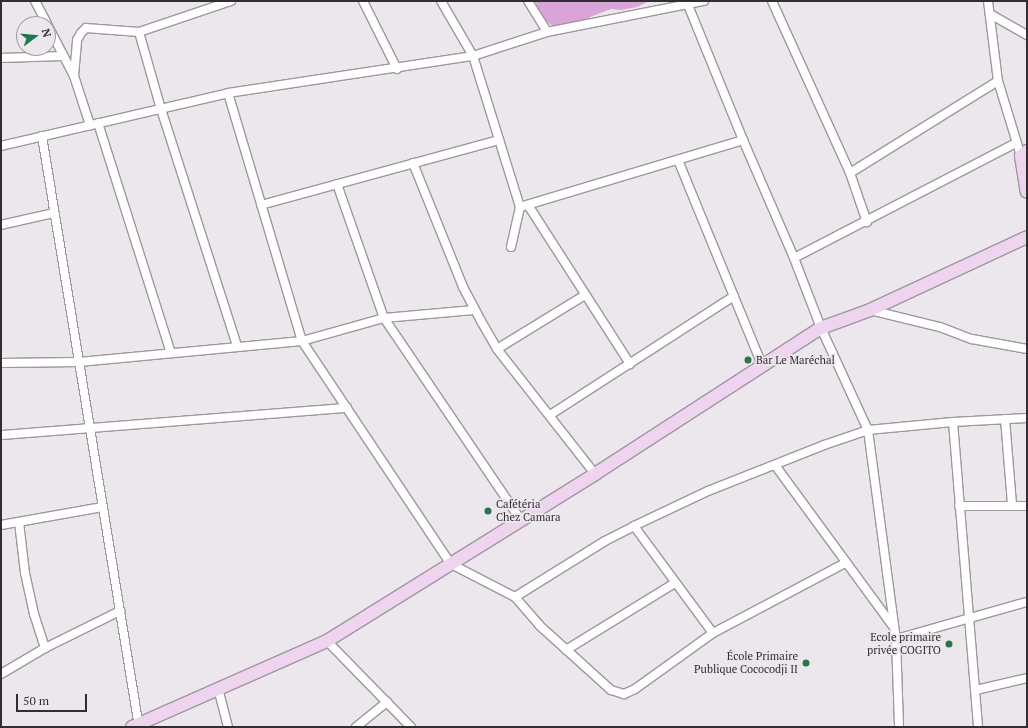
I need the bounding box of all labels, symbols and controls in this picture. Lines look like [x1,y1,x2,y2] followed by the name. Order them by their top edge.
[16,16,56,56] north arrow
[39,27,54,39] text: N
[756,353,835,367] place label: Bar Le Maréchal
[743,355,753,365] marker: Bar Le Maréchal
[496,498,560,524] place label: Cafétéria Chez Camara
[483,506,493,516] marker: Cafétéria Chez Camara
[867,631,941,657] place label: Ecole primaire privée COGITO
[944,639,954,649] marker: Ecole primaire privée COGITO
[694,650,798,676] place label: École Primaire Publique Cococodji II
[801,658,811,668] marker: École Primaire Publique Cococodji II
[18,686,89,712] scale bar
[23,693,49,708] text: 50 m

